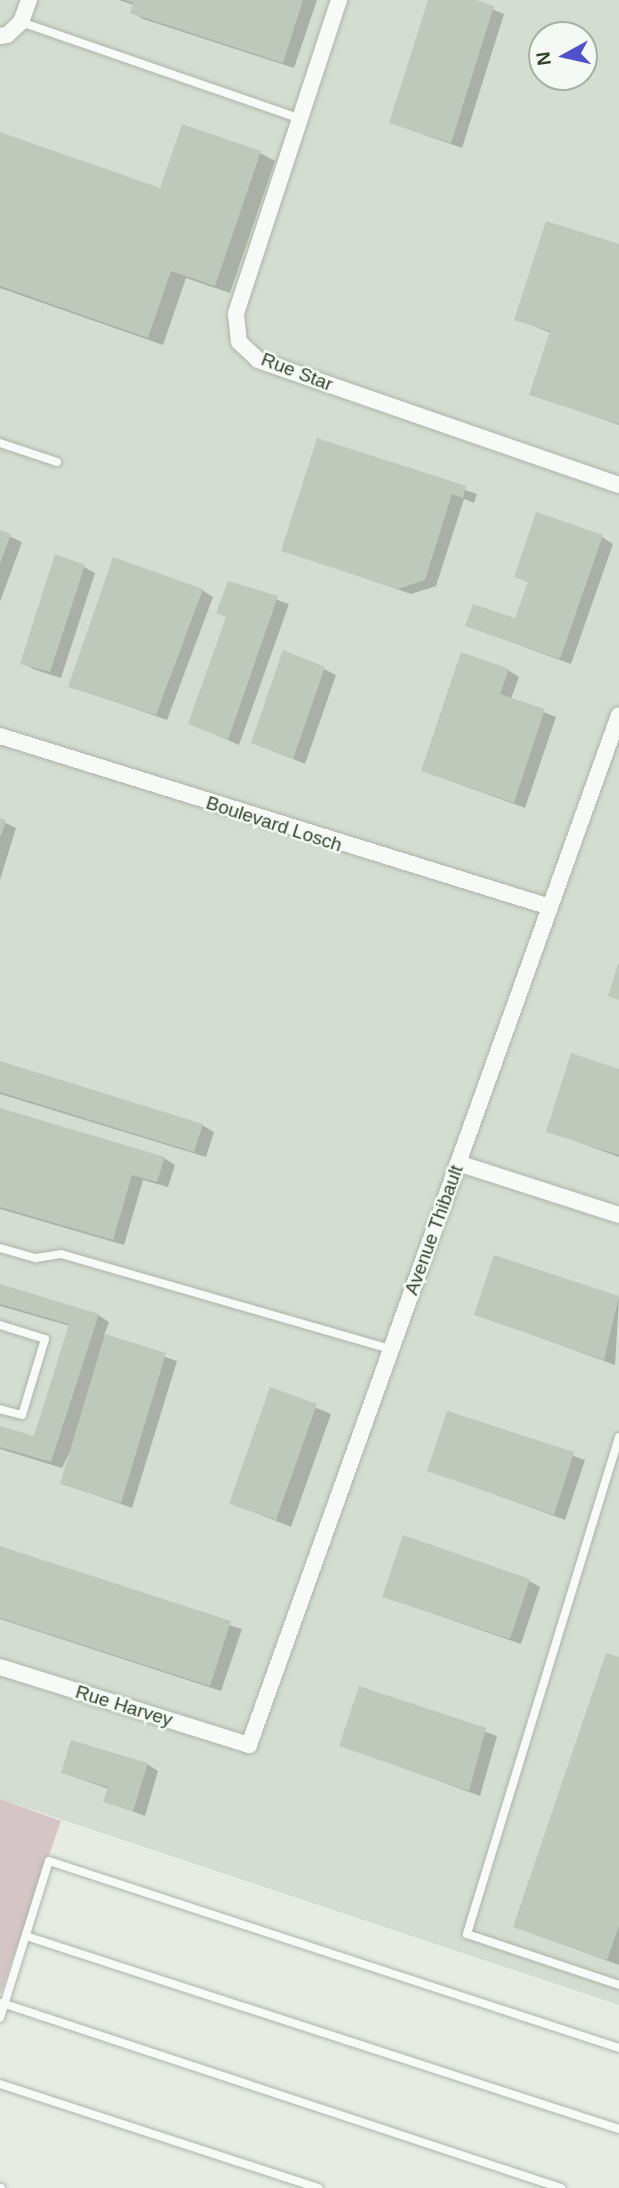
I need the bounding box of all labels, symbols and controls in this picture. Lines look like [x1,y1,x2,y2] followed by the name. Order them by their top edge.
[528,21,598,91] north arrow
[532,50,555,67] text: N
[258,348,336,396] street label: Rue Star
[203,791,345,857] street label: Boulevard Losch
[400,1162,468,1298] street label: Avenue Thibault
[73,1680,175,1732] street label: Rue Harvey

